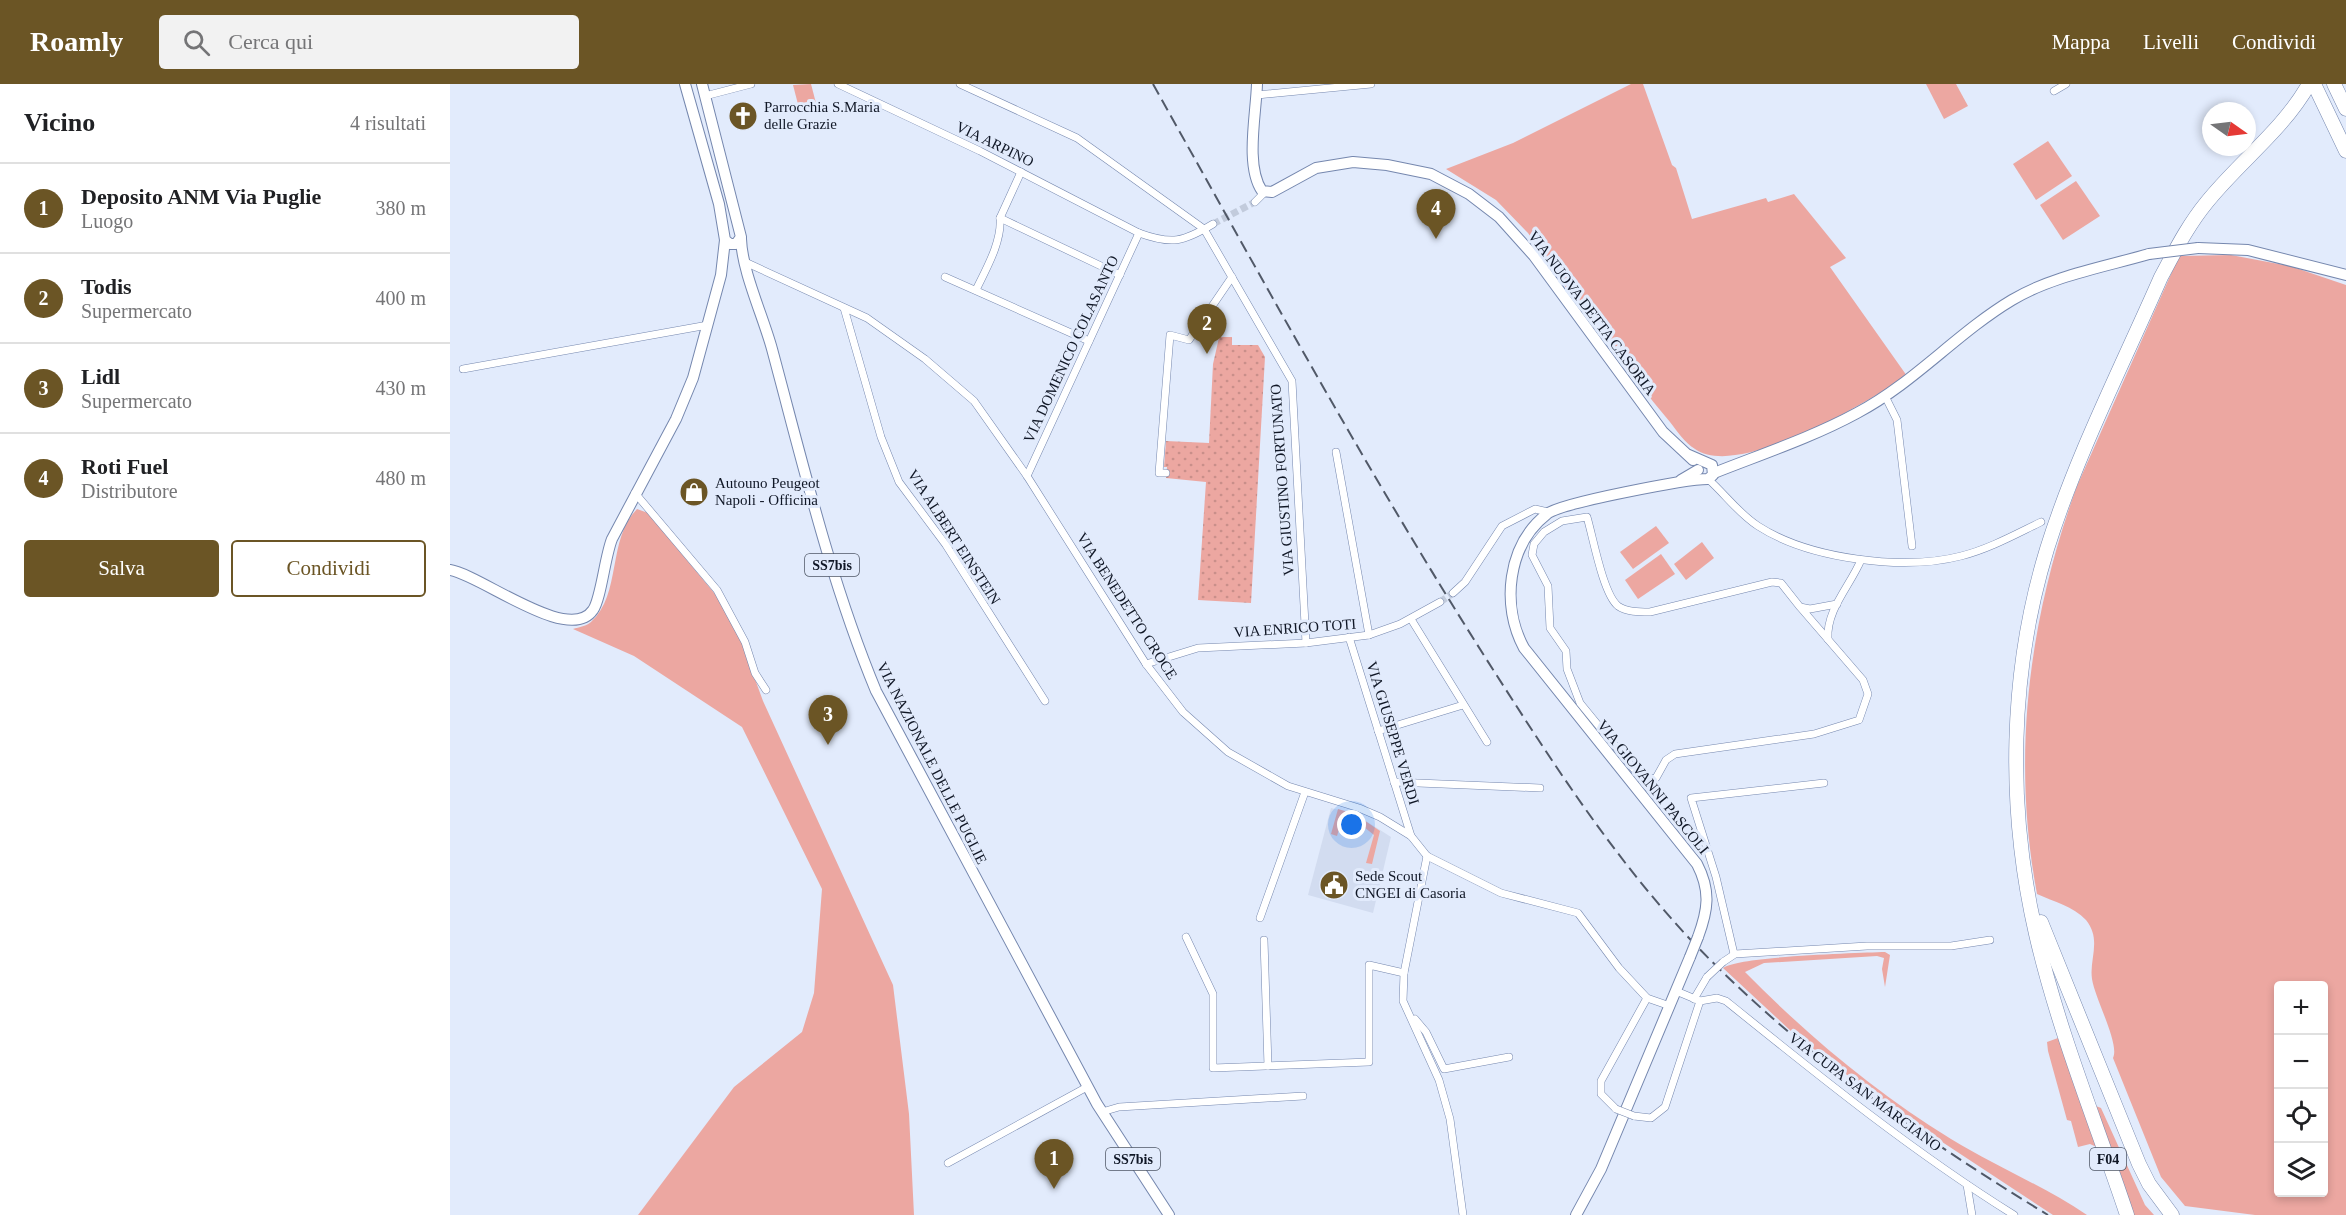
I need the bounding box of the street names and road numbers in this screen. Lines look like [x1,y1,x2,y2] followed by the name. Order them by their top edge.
[953,118,1037,170] street label: VIA ARPINO
[1525,228,1659,398] street label: VIA NUOVA DETTA CASORIA
[1020,253,1122,445] street label: VIA DOMENICO COLASANTO
[1267,383,1297,576] street label: VIA GIUSTINO FORTUNATO
[904,467,1004,607] street label: VIA ALBERT EINSTEIN
[1074,530,1180,682] street label: VIA BENEDETTO CROCE
[805,554,859,576] road number: SS7bis
[1233,616,1357,640] street label: VIA ENRICO TOTI
[874,659,990,867] street label: VIA NAZIONALE DELLE PUGLIE
[1364,659,1422,807] street label: VIA GIUSEPPE VERDI
[1594,717,1712,857] street label: VIA GIOVANNI PASCOLI
[1786,1029,1944,1155] street label: VIA CUPA SAN MARCIANO
[1106,1148,1160,1170] road number: SS7bis
[2090,1148,2126,1170] road number: F04

